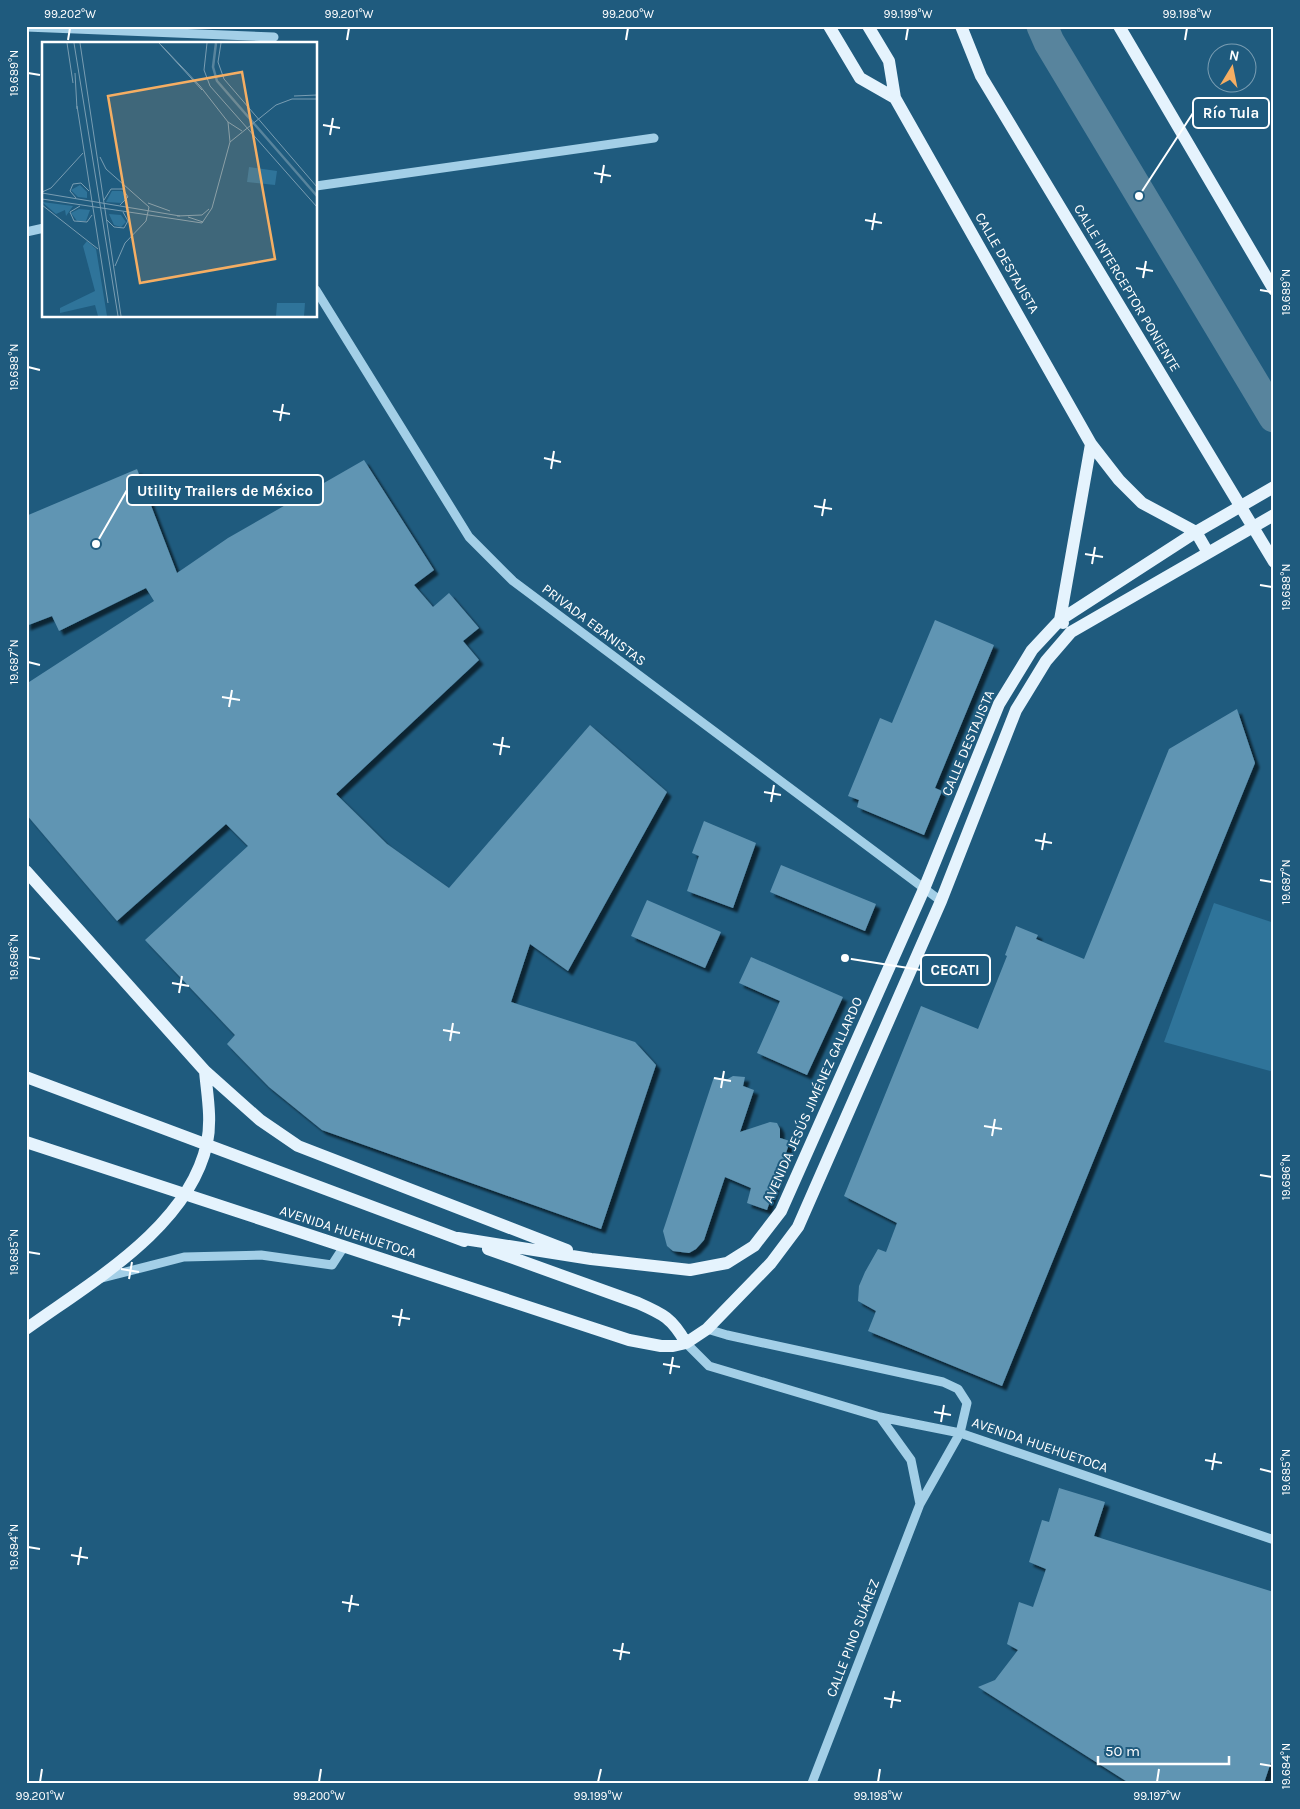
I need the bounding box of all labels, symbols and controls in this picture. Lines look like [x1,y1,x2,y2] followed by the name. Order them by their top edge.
[44,7,96,21] text: 99.202°W
[325,7,374,21] text: 99.201°W
[602,7,654,21] text: 99.200°W
[884,7,933,21] text: 99.199°W
[1162,7,1212,21] text: 99.198°W
[42,42,318,318] inset map
[1208,42,1258,92] north arrow
[1228,46,1241,65] text: N
[7,50,21,96] text: 19.689°N
[1193,98,1269,128] callout: Río Tula
[1203,104,1259,122] text: Río Tula
[1070,201,1184,375] street label: CALLE INTERCEPTOR PONIENTE
[971,210,1043,316] street label: CALLE DESTAJISTA
[1279,269,1293,315] text: 19.689°N
[7,344,21,390] text: 19.688°N
[127,475,323,505] callout: Utility Trailers de México
[137,482,313,500] text: Utility Trailers de México
[1279,564,1293,610] text: 19.688°N
[539,580,649,670] street label: PRIVADA EBANISTAS
[7,639,21,685] text: 19.687°N
[938,687,998,799] street label: CALLE DESTAJISTA
[1279,859,1293,905] text: 19.687°N
[7,934,21,980] text: 19.686°N
[921,955,990,985] callout: CECATI
[930,961,980,979] text: CECATI
[759,994,866,1206] street label: AVENIDA JESÚS JIMÉNEZ GALLARDO
[1279,1154,1293,1200] text: 19.686°N
[277,1202,419,1262] street label: AVENIDA HUEHUETOCA
[7,1229,21,1275] text: 19.685°N
[970,1414,1110,1476] street label: AVENIDA HUEHUETOCA
[1279,1449,1293,1495] text: 19.685°N
[7,1524,21,1570] text: 19.684°N
[822,1576,883,1699] street label: CALLE PINO SUÁREZ
[1098,1734,1229,1766] scale bar
[1105,1742,1140,1760] text: 50 m
[1279,1743,1293,1789] text: 19.684°N
[16,1789,65,1803] text: 99.201°W
[293,1789,345,1803] text: 99.200°W
[574,1789,623,1803] text: 99.199°W
[853,1789,903,1803] text: 99.198°W
[1133,1789,1181,1803] text: 99.197°W

